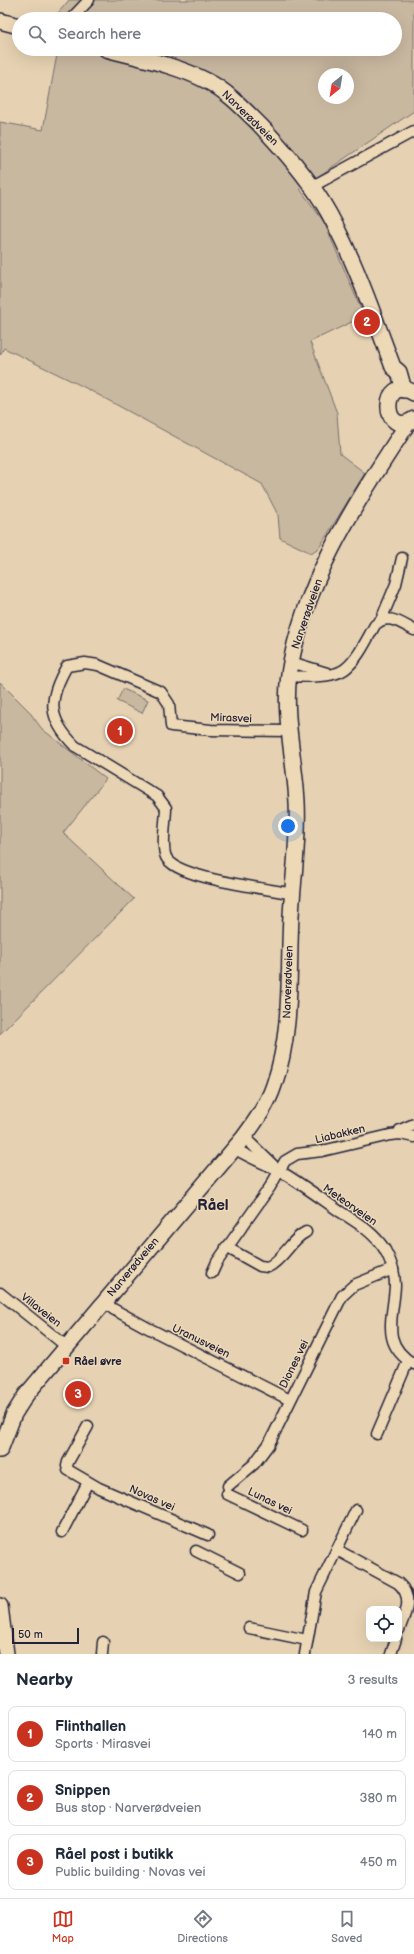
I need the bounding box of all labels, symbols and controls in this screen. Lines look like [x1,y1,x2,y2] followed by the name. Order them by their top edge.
[12,12,402,56] search box
[26,23,48,45] icon: search
[58,25,141,44] text: Search here
[318,68,354,104] north arrow
[219,88,281,148] street label: Narverødveien
[354,307,380,337] pin: 2
[289,577,325,651] street label: Narverødveien
[210,711,252,725] street label: Mirasvei
[107,716,133,746] pin: 1
[278,816,298,836] your location
[280,945,296,1019] street label: Narverødveien
[314,1122,366,1146] street label: Liabakken
[321,1182,379,1228] street label: Meteorveien
[197,1196,229,1215] district label: Råel
[104,1235,162,1299] street label: Narverødveien
[18,1290,64,1330] street label: Villaveien
[170,1321,232,1361] street label: Uranusveien
[277,1338,311,1390] street label: Diones vei
[74,1355,122,1368] place label: Råel øvre
[61,1356,71,1366] marker: Råel øvre
[65,1379,91,1409] pin: 3
[127,1482,177,1514] street label: Novas vei
[246,1485,294,1517] street label: Lunas vei
[366,1606,402,1642] map controls
[366,1606,402,1642] button: locate
[12,1626,79,1645] scale bar
[18,1628,43,1641] text: 50 m
[16,1670,73,1690] text: Nearby
[347,1672,398,1688] text: 3 results
[55,1717,126,1736] text: Flinthallen
[27,1726,33,1742] text: 1
[362,1726,397,1742] text: 140 m
[55,1736,151,1752] text: Sports · Mirasvei
[55,1781,110,1800] text: Snippen
[26,1790,34,1806] text: 2
[360,1790,397,1806] text: 380 m
[55,1800,201,1816] text: Bus stop · Narverødveien
[55,1845,173,1864] text: Råel post i butikk
[26,1854,34,1870] text: 3
[360,1854,397,1870] text: 450 m
[55,1864,206,1880] text: Public building · Novas vei
[52,1908,74,1945] tab: Map
[177,1908,228,1945] tab: Directions
[331,1908,362,1945] tab: Saved

